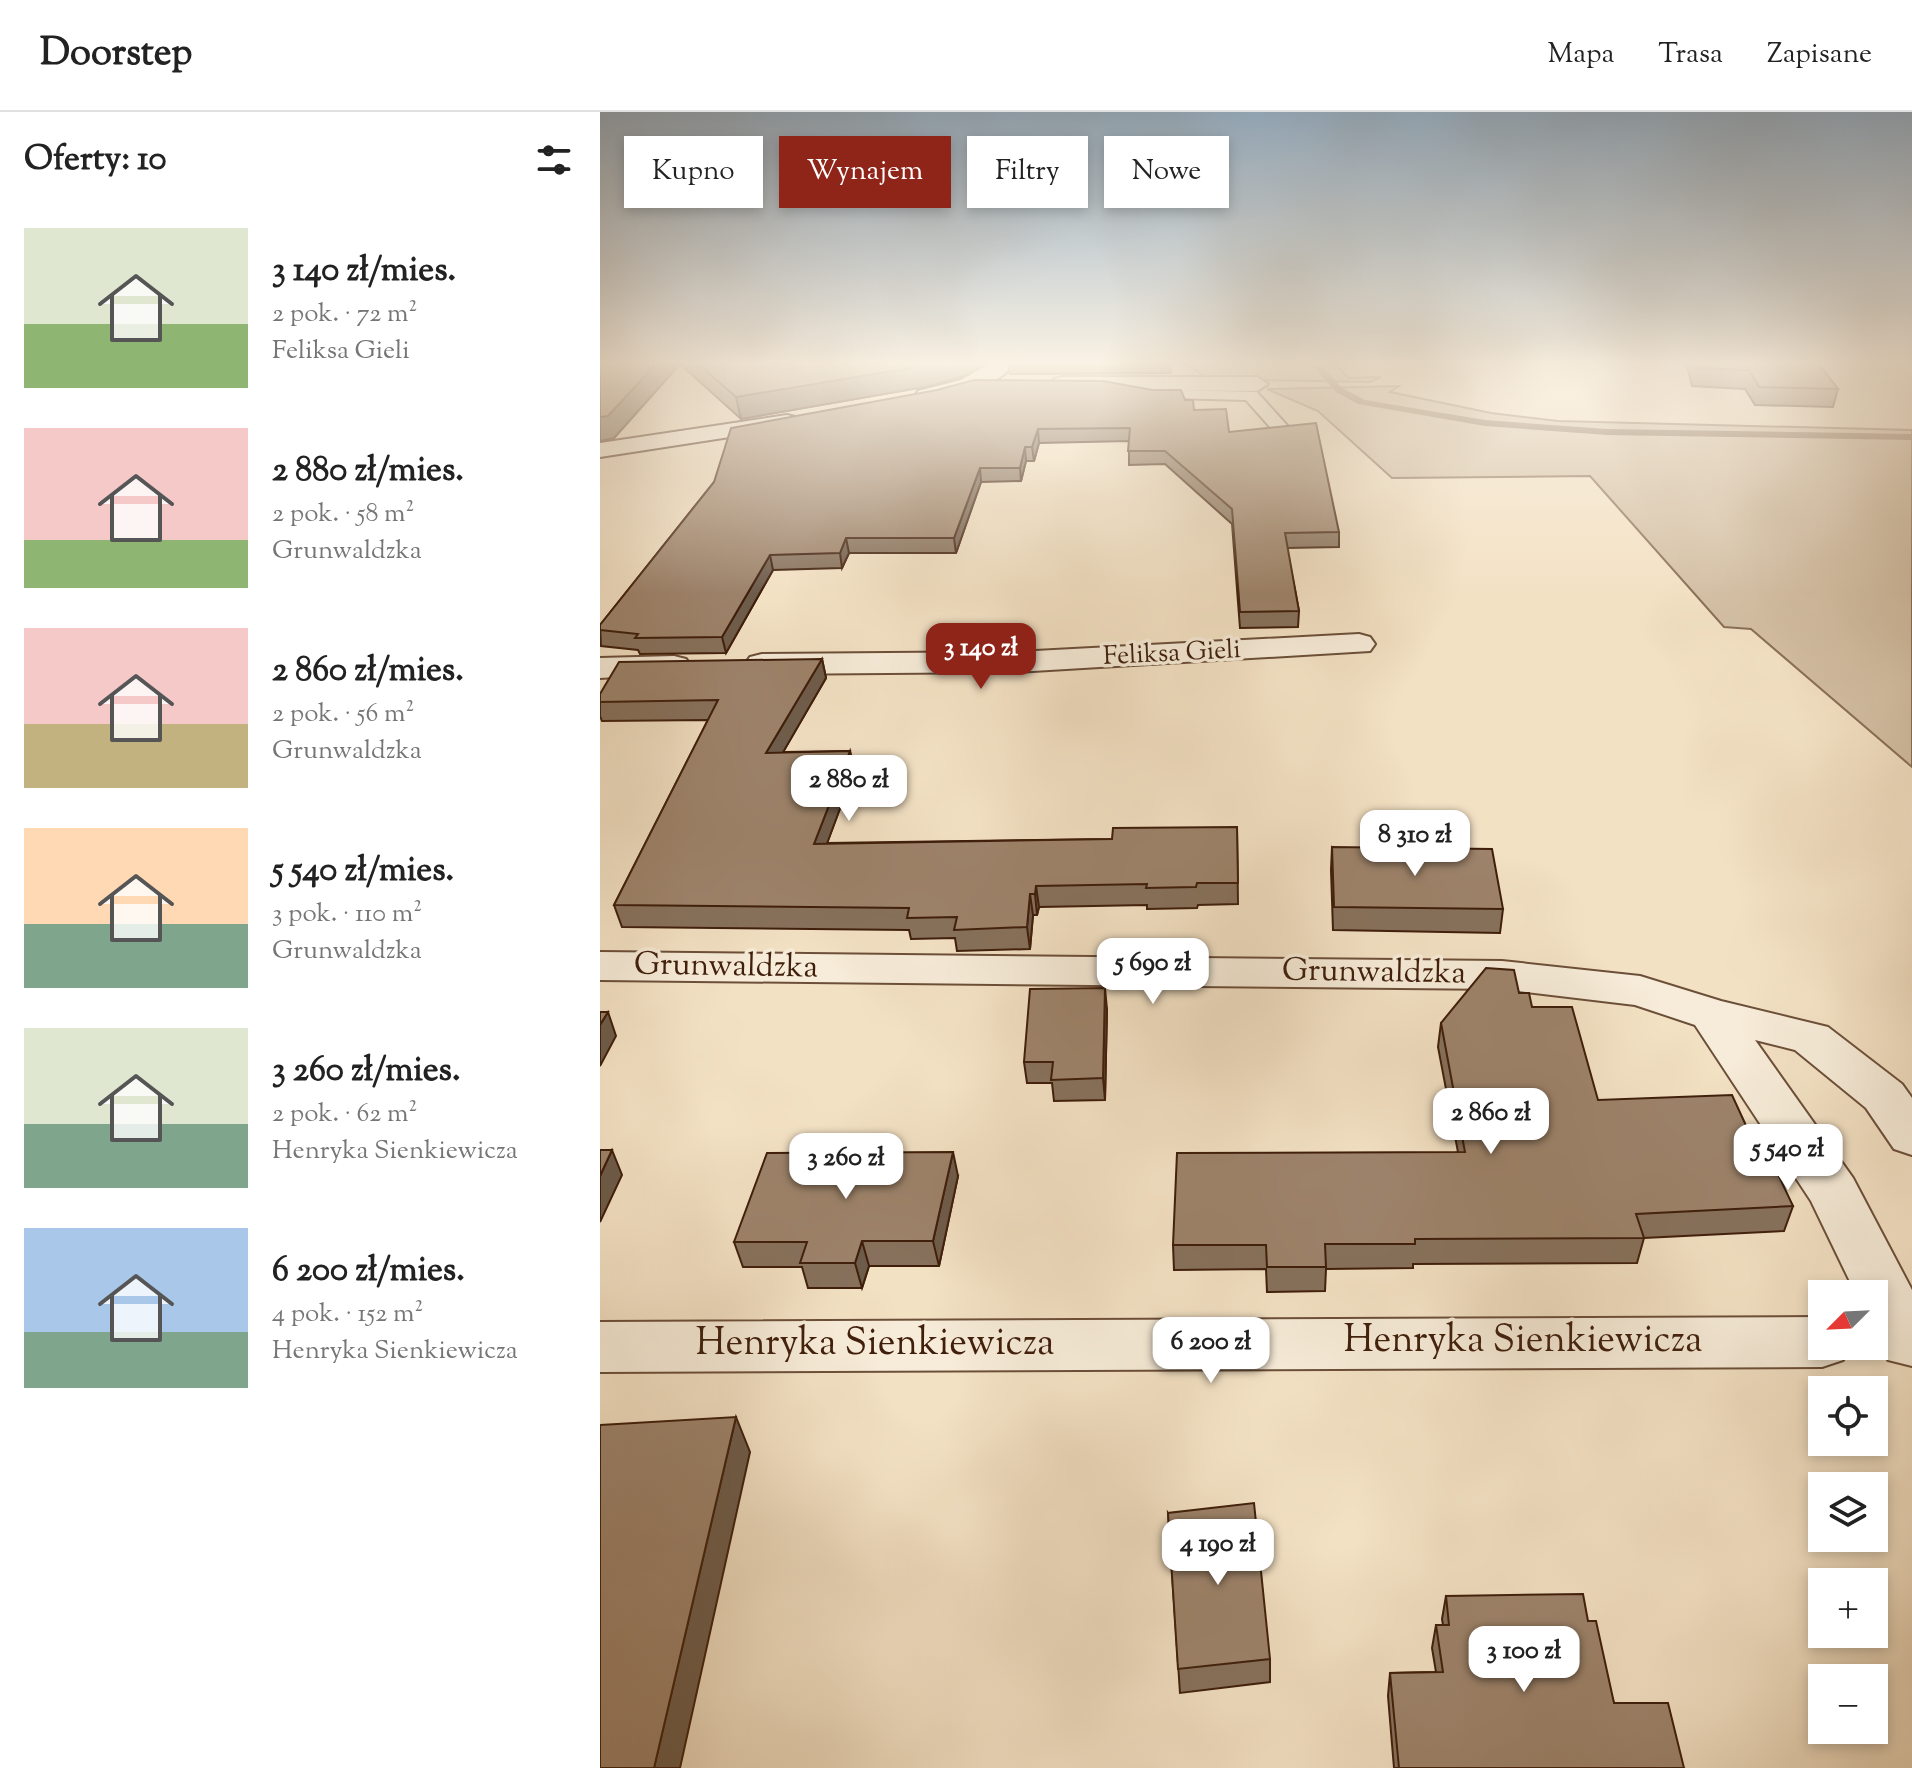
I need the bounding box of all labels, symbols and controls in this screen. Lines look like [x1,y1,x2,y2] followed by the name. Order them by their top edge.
[40,28,192,82] text: Doorstep
[1548,35,1614,75] text: Mapa
[1658,35,1723,75] text: Trasa
[1767,35,1872,75] text: Zapisane
[24,136,167,185] text: Oferty: 10
[624,136,763,208] chip: Kupno
[779,136,951,208] chip: Wynajem
[967,136,1088,208] chip: Filtry
[1104,136,1229,208] chip: Nowe
[532,138,576,182] icon: filters
[272,247,456,296] text: 3 140 zł/mies.
[88,260,184,356] icon: home
[272,296,417,333] text: 2 pok. · 72 m²
[272,333,410,370] text: Feliksa Gieli
[272,447,464,496] text: 2 880 zł/mies.
[88,460,184,556] icon: home
[272,496,414,533] text: 2 pok. · 58 m²
[272,533,422,570] text: Grunwaldzka
[898,623,1064,691] pin: 3 140 zł
[944,630,1018,667] text: 3 140 zł
[1102,632,1242,676] street label: Feliksa Gieli
[272,647,464,696] text: 2 860 zł/mies.
[88,660,184,756] icon: home
[272,696,414,733] text: 2 pok. · 56 m²
[272,733,422,770] text: Grunwaldzka
[766,755,932,823] pin: 2 880 zł
[809,762,889,799] text: 2 880 zł
[1332,810,1498,878] pin: 8 310 zł
[1378,817,1452,854] text: 8 310 zł
[272,847,454,896] text: 5 540 zł/mies.
[88,860,184,956] icon: home
[272,896,422,933] text: 3 pok. · 110 m²
[272,933,422,970] text: Grunwaldzka
[1070,938,1236,1006] pin: 5 690 zł
[633,942,819,992] street label: Grunwaldzka
[1115,945,1191,982] text: 5 690 zł
[1281,948,1467,998] street label: Grunwaldzka
[272,1047,461,1096] text: 3 260 zł/mies.
[88,1060,184,1156] icon: home
[1408,1088,1574,1156] pin: 2 860 zł
[1451,1095,1531,1132] text: 2 860 zł
[272,1096,417,1133] text: 2 pok. · 62 m²
[1705,1124,1871,1192] pin: 5 540 zł
[1752,1131,1824,1168] text: 5 540 zł
[272,1133,518,1170] text: Henryka Sienkiewicza
[763,1133,929,1201] pin: 3 260 zł
[807,1140,885,1177] text: 3 260 zł
[272,1247,465,1296] text: 6 200 zł/mies.
[88,1260,184,1356] icon: home
[1808,1280,1888,1360] north arrow
[1808,1280,1888,1744] map controls
[272,1296,423,1333] text: 4 pok. · 152 m²
[1343,1315,1703,1369] street label: Henryka Sienkiewicza
[1128,1317,1294,1385] pin: 6 200 zł
[695,1318,1055,1372] street label: Henryka Sienkiewicza
[1171,1324,1251,1361] text: 6 200 zł
[272,1333,518,1370] text: Henryka Sienkiewicza
[1808,1376,1888,1456] button: locate
[1808,1472,1888,1552] button: layers
[1135,1519,1301,1587] pin: 4 190 zł
[1180,1526,1256,1563] text: 4 190 zł
[1808,1568,1888,1648] button: +
[1441,1626,1607,1694] pin: 3 100 zł
[1487,1633,1561,1670] text: 3 100 zł
[1808,1664,1888,1744] button: −

